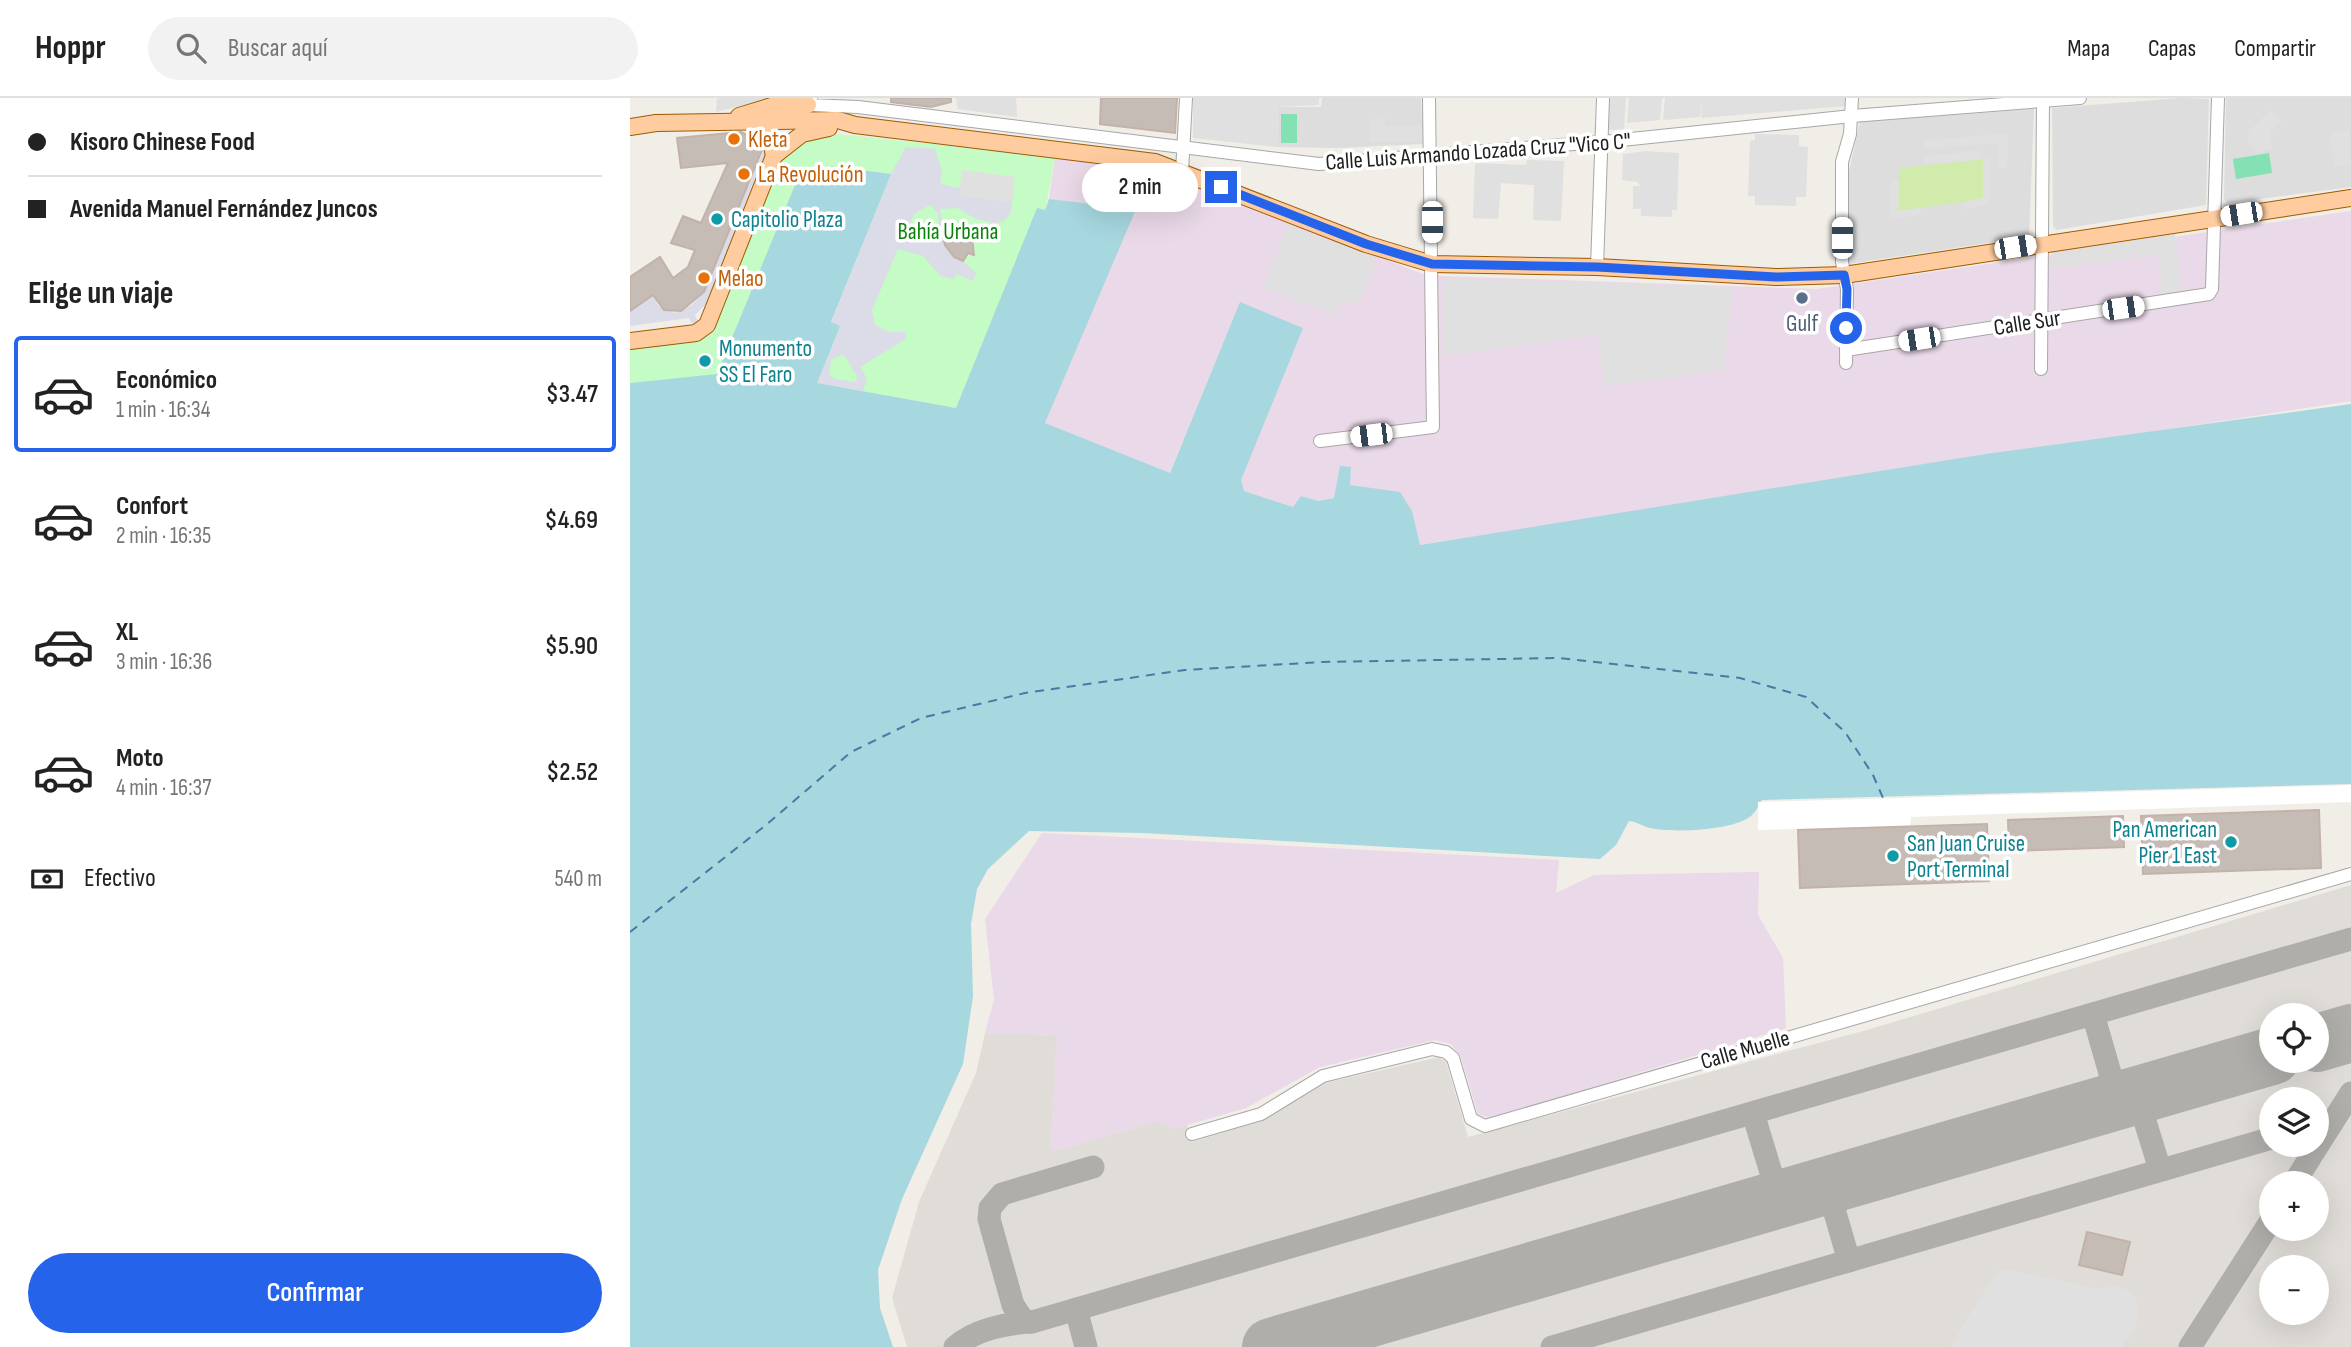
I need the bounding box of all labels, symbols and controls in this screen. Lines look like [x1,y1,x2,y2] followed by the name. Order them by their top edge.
[148,17,638,80] search box
[35,28,106,68] text: Hoppr
[172,29,210,67] icon: search
[228,33,328,64] text: Buscar aquí
[2067,34,2110,63] text: Mapa
[2148,34,2196,63] text: Capas
[2234,34,2316,63] text: Compartir
[748,126,788,154] place label: Kleta
[70,127,255,158] text: Kisoro Chinese Food
[1324,127,1632,177] street label: Calle Luis Armando Lozada Cruz "Vico C"
[726,131,742,147] marker: Kleta
[758,161,863,189] place label: La Revolución
[1081,162,1196,212] callout: 2 min
[736,166,752,182] marker: La Revolución
[1205,171,1237,203] route end
[1118,173,1162,201] text: 2 min
[70,194,378,225] text: Avenida Manuel Fernández Juncos
[2219,200,2264,228] car
[1422,201,1443,243] car
[731,206,843,234] place label: Capitolio Plaza
[709,211,725,227] marker: Capitolio Plaza
[1832,217,1853,259] car
[898,218,998,246] park label: Bahía Urbana
[1993,233,2038,261] car
[718,265,764,293] place label: Melao
[696,270,712,286] marker: Melao
[28,274,173,313] text: Elige un viaje
[1794,290,1810,306] marker: Gulf
[2101,295,2146,321] car
[1992,304,2063,342] street label: Calle Sur
[1786,310,1818,338] place label: Gulf
[1830,312,1862,344] route start
[1897,325,1942,353] car
[719,335,812,389] place label: Monumento SS El Faro
[697,353,713,369] marker: Monumento SS El Faro
[32,363,95,426] icon: car
[116,365,217,396] text: Económico
[546,379,598,410] text: $3.47
[116,396,210,424] text: 1 min · 16:34
[1349,422,1394,448] car
[32,489,95,552] icon: car
[116,491,188,522] text: Confort
[544,505,598,536] text: $4.69
[116,522,211,550] text: 2 min · 16:35
[32,615,95,678] icon: car
[116,617,138,648] text: XL
[545,631,598,662] text: $5.90
[116,648,212,676] text: 3 min · 16:36
[32,741,95,804] icon: car
[116,743,164,774] text: Moto
[546,757,598,788] text: $2.52
[116,774,211,802] text: 4 min · 16:37
[2112,816,2217,870] place label: Pan American Pier 1 East
[1907,830,2025,884] place label: San Juan Cruise Port Terminal
[2223,834,2239,850] marker: Pan American Pier 1 East
[1885,848,1901,864] marker: San Juan Cruise Port Terminal
[28,860,66,898] icon: cash
[84,863,156,894] text: Efectivo
[554,865,602,893] text: 540 m
[2259,1003,2329,1325] map controls
[2259,1003,2329,1073] button: locate
[1697,1024,1793,1076] street label: Calle Muelle
[2259,1087,2329,1157] button: layers
[2259,1171,2329,1241] button: +
[28,1253,602,1333] button: Confirmar
[2259,1255,2329,1325] button: −

